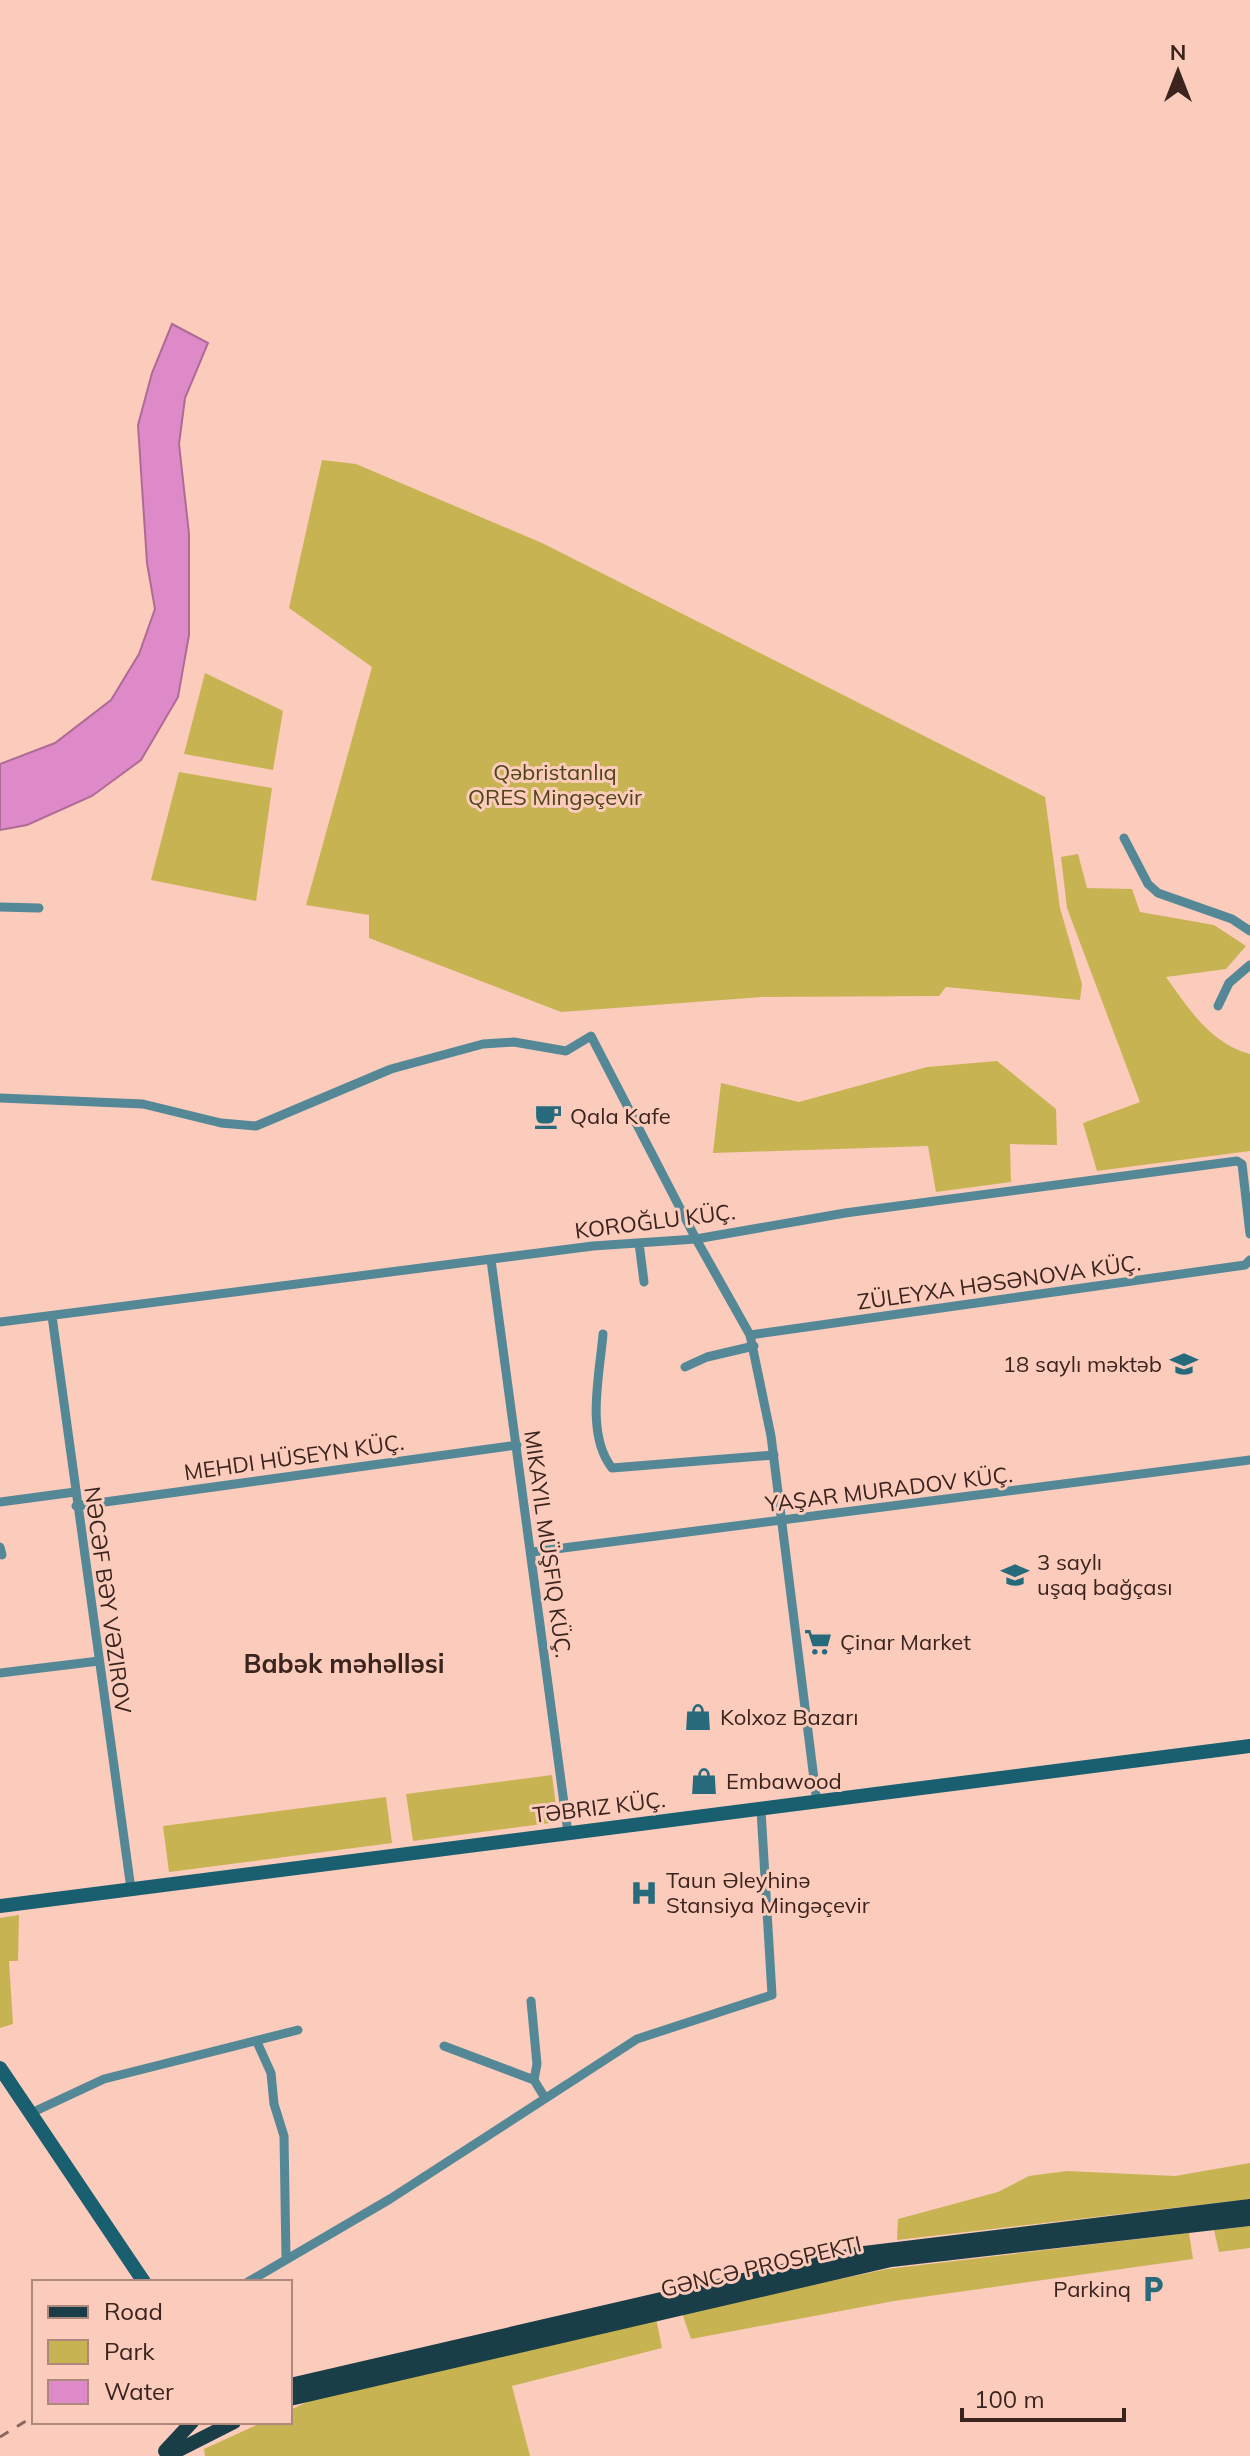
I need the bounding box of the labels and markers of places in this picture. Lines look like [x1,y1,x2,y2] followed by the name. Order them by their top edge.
[533,1101,563,1131] cafe icon: Qala Kafe
[570,1102,671,1130] place label: Qala Kafe
[1169,1349,1199,1379] school or university icon: 18 saylı məktəb
[1003,1350,1162,1378] place label: 18 saylı məktəb
[1037,1548,1173,1601] place label: 3 saylı uşaq bağçası
[1000,1560,1030,1590] school or university icon: 3 saylı uşaq bağçası
[803,1627,833,1657] supermarket icon: Çinar Market
[840,1628,971,1656] place label: Çinar Market
[683,1702,713,1732] shop icon: Kolxoz Bazarı
[720,1703,859,1731] place label: Kolxoz Bazarı
[689,1766,719,1796] shop icon: Embawood
[726,1767,842,1795] place label: Embawood
[666,1866,870,1919] place label: Taun Əleyhinə Stansiya Mingəçevir
[629,1878,659,1908] hospital icon: Taun Əleyhinə Stansiya Mingəçevir
[1138,2274,1168,2304] parking icon: Parkinq
[1053,2275,1131,2303] place label: Parkinq

